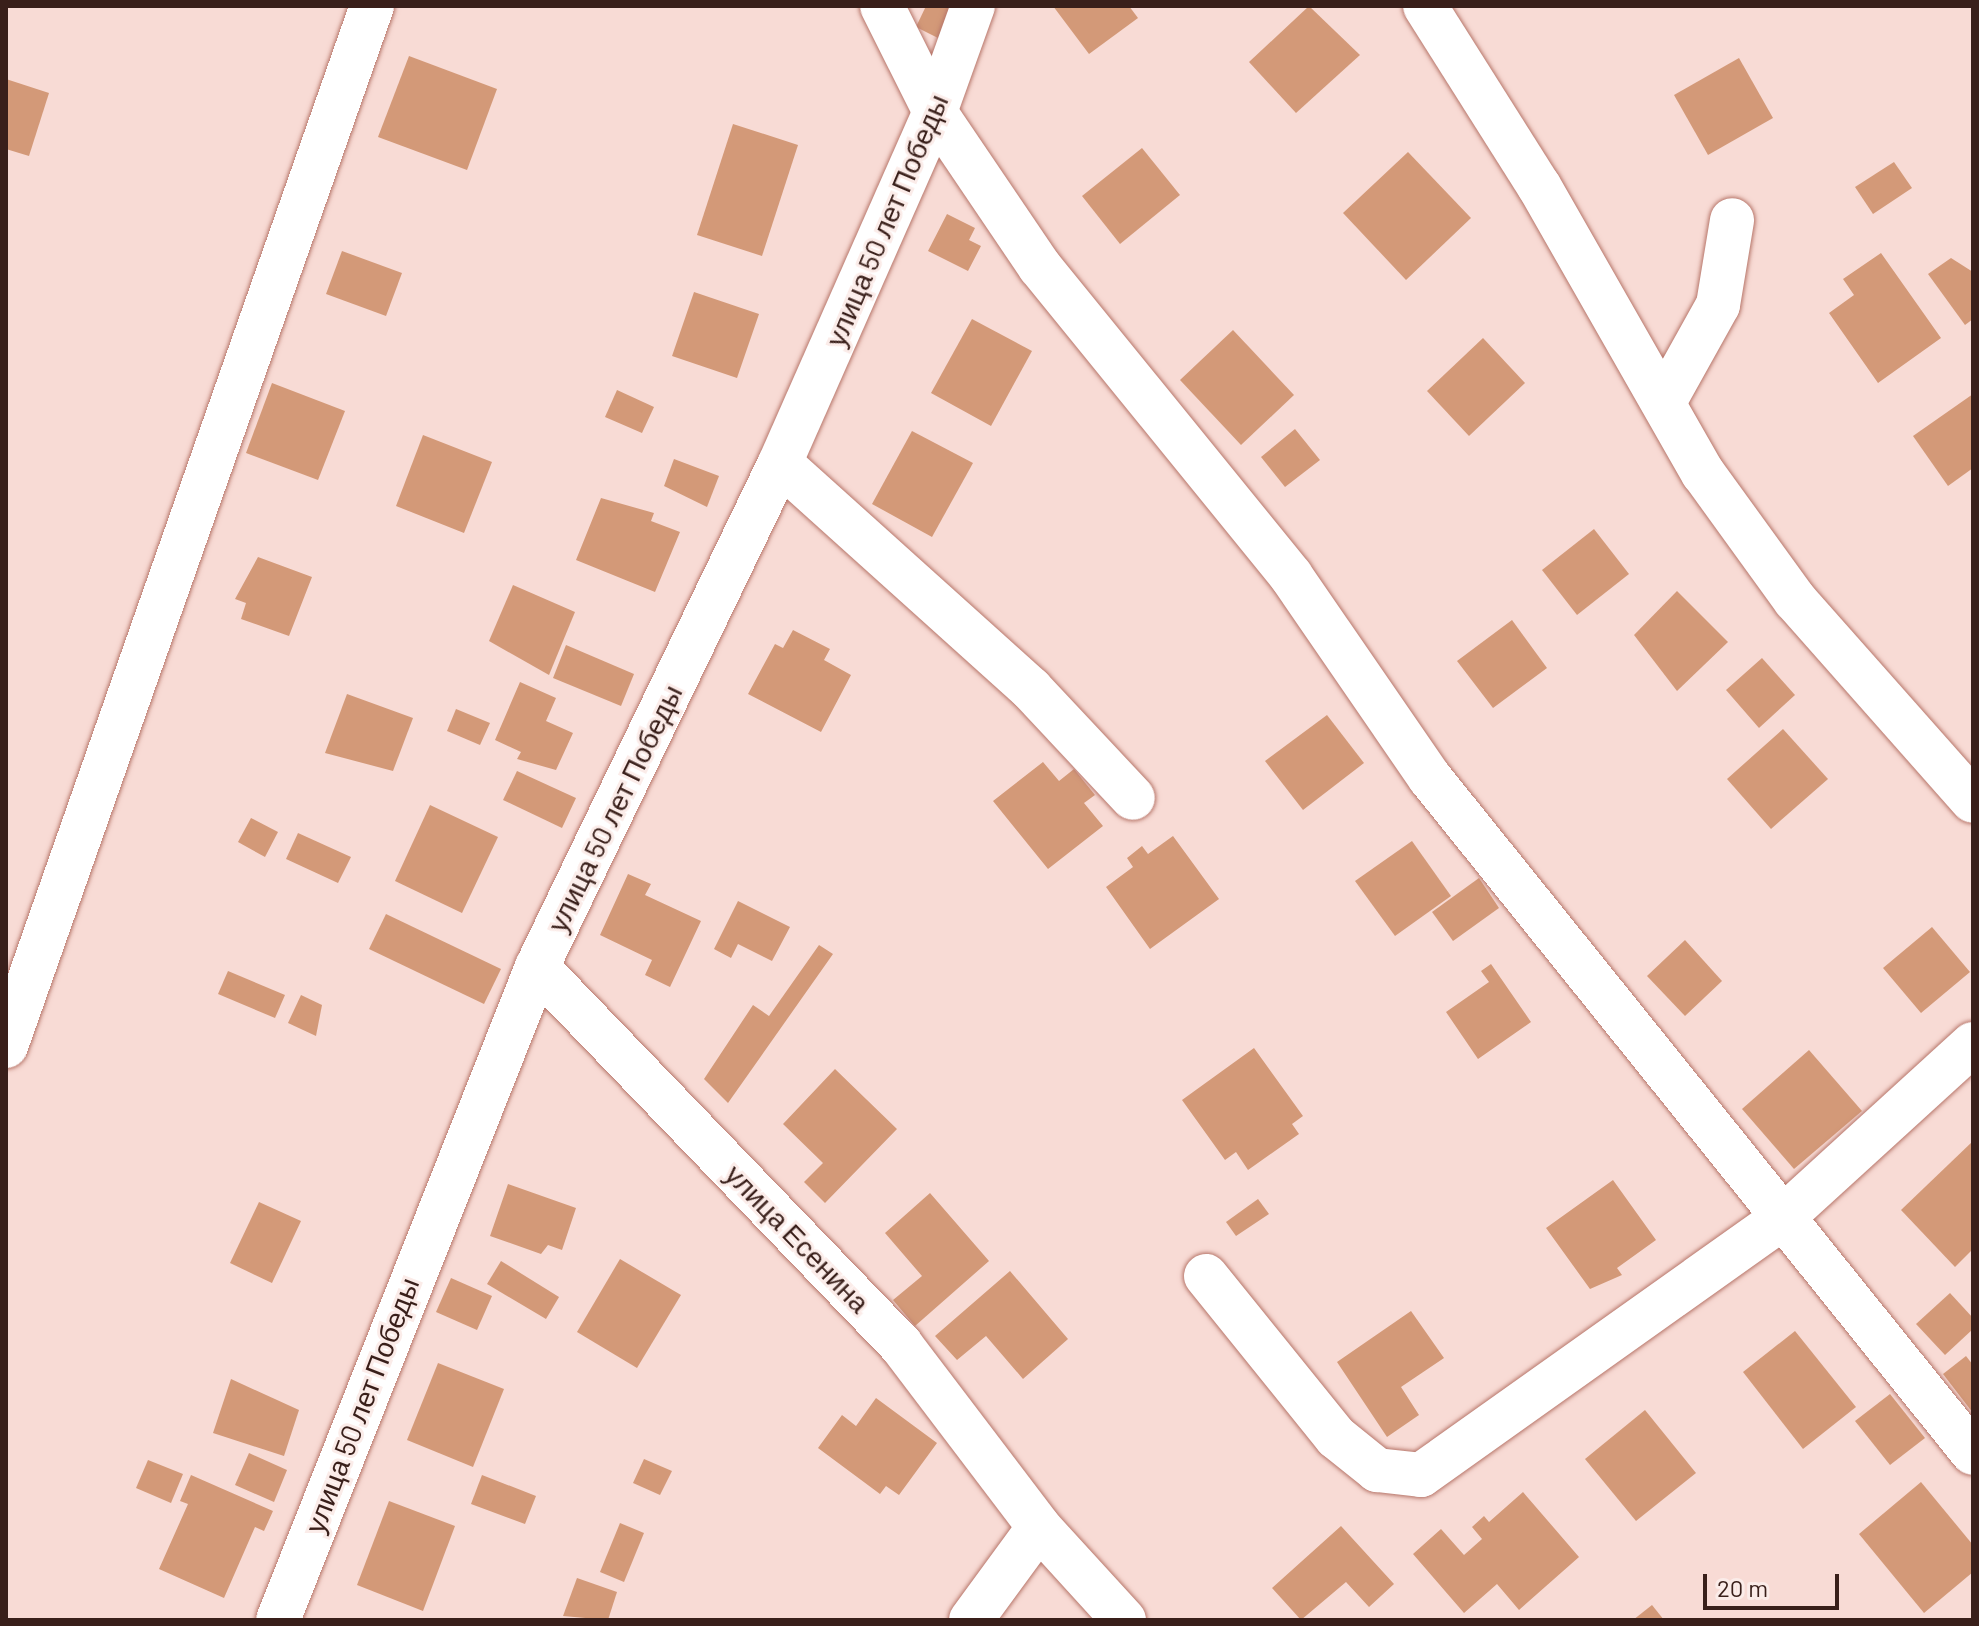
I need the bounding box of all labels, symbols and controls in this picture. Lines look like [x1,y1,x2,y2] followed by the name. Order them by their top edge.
[818,89,954,351] street label: улица 50 лет Победы
[540,679,688,937] street label: улица 50 лет Победы
[719,1157,877,1319] street label: улица Есенина
[297,1273,425,1537] street label: улица 50 лет Победы
[1707,1558,1843,1608] scale bar
[1717,1573,1768,1602] text: 20 m

